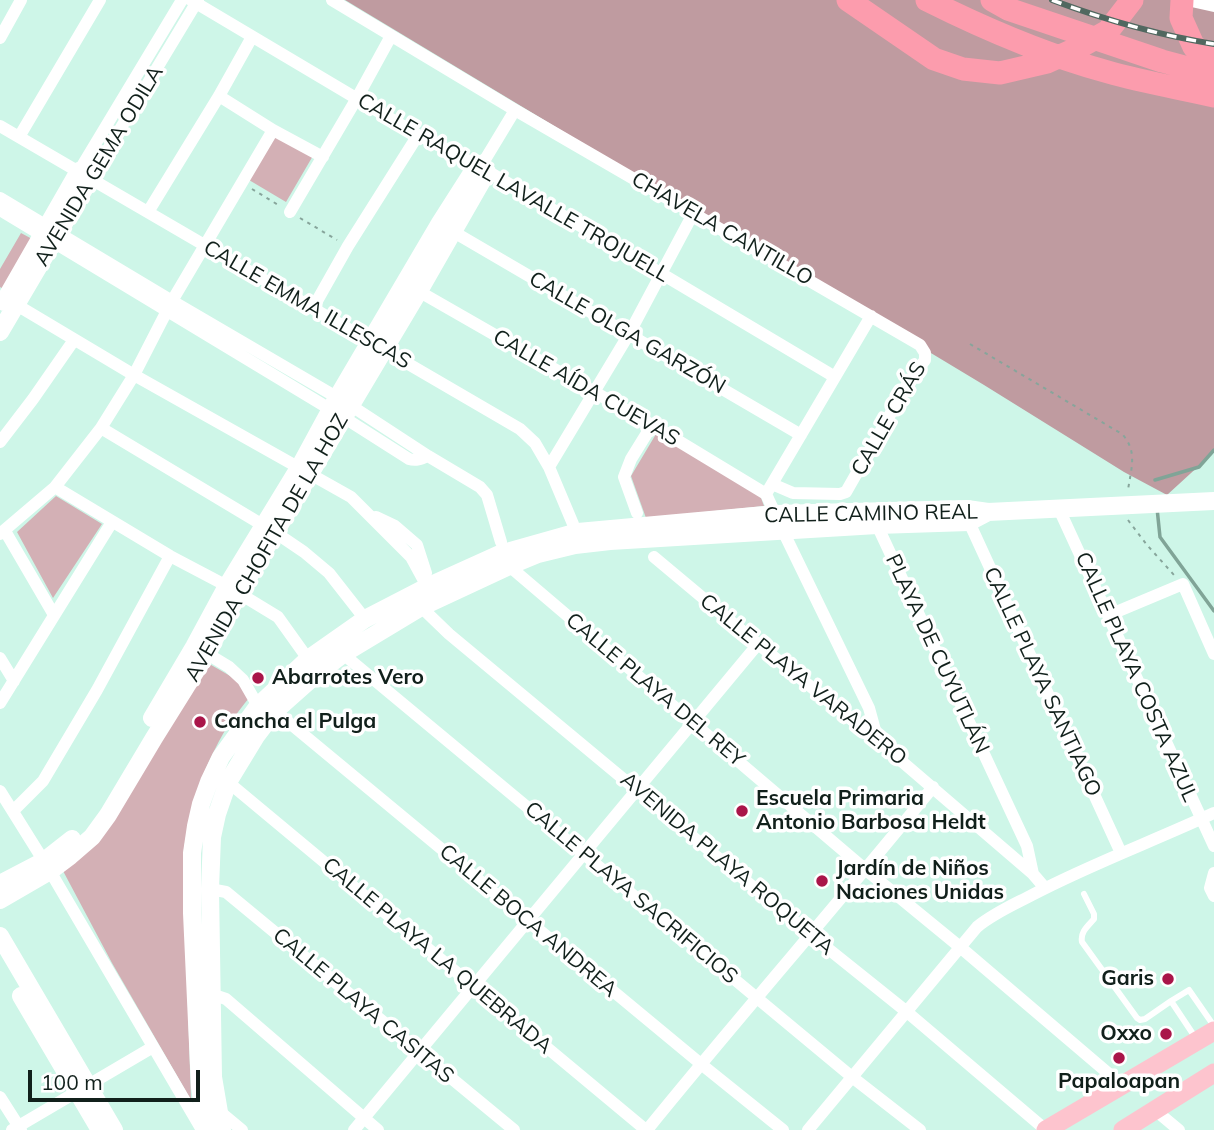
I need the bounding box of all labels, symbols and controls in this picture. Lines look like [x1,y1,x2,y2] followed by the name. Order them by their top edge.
[29,61,169,271] street label: AVENIDA GEMA ODILA
[353,88,673,288] street label: CALLE RAQUEL LAVALLE TROJUELL
[627,167,817,291] street label: CHAVELA CANTILLO
[199,235,415,375] street label: CALLE EMMA ILLESCAS
[524,266,730,400] street label: CALLE OLGA GARZÓN
[488,324,684,452] street label: CALLE AÍDA CUEVAS
[846,358,932,480] street label: CALLE CRÁS
[180,410,354,686] street label: AVENIDA CHOFITA DE LA HOZ
[764,500,978,528] street label: CALLE CAMINO REAL
[1069,548,1203,806] street label: CALLE PLAYA COSTA AZUL
[880,550,994,758] street label: PLAYA DE CUYUTLÁN
[978,563,1106,801] street label: CALLE PLAYA SANTIAGO
[695,589,911,771] street label: CALLE PLAYA VARADERO
[560,608,750,772] street label: CALLE PLAYA DEL REY
[272,665,424,691] place label: Abarrotes Vero
[250,670,266,686] marker: Abarrotes Vero
[214,709,376,735] place label: Cancha el Pulga
[192,714,208,730] marker: Cancha el Pulga
[615,767,839,961] street label: AVENIDA PLAYA ROQUETA
[756,786,986,836] place label: Escuela Primaria Antonio Barbosa Heldt
[519,797,743,989] street label: CALLE PLAYA SACRIFICIOS
[734,803,750,819] marker: Escuela Primaria Antonio Barbosa Heldt
[434,839,622,1003] street label: CALLE BOCA ANDREA
[317,853,557,1059] street label: CALLE PLAYA LA QUEBRADA
[836,856,1004,906] place label: Jardín de Niños Naciones Unidas
[814,873,830,889] marker: Jardín de Niños Naciones Unidas
[267,923,459,1089] street label: CALLE PLAYA CASITAS
[1101,966,1154,992] place label: Garis
[1160,971,1176,987] marker: Garis
[1100,1021,1152,1047] place label: Oxxo
[1158,1026,1174,1042] marker: Oxxo
[1111,1050,1127,1066] marker: Papaloapan
[32,1056,203,1100] scale bar
[41,1069,103,1095] text: 100 m
[1058,1069,1180,1095] place label: Papaloapan

